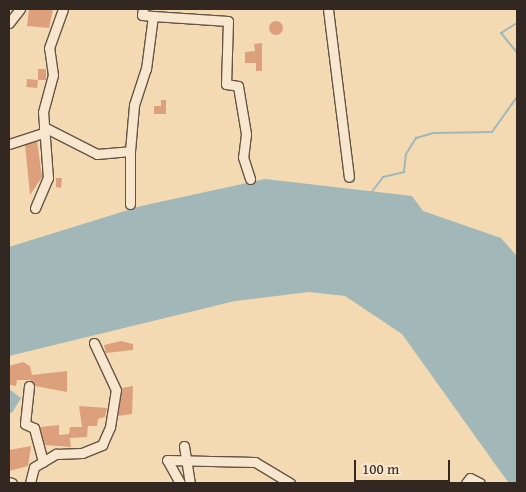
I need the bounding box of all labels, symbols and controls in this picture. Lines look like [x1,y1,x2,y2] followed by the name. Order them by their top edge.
[356,450,452,482] scale bar
[362,458,399,479] text: 100 m

